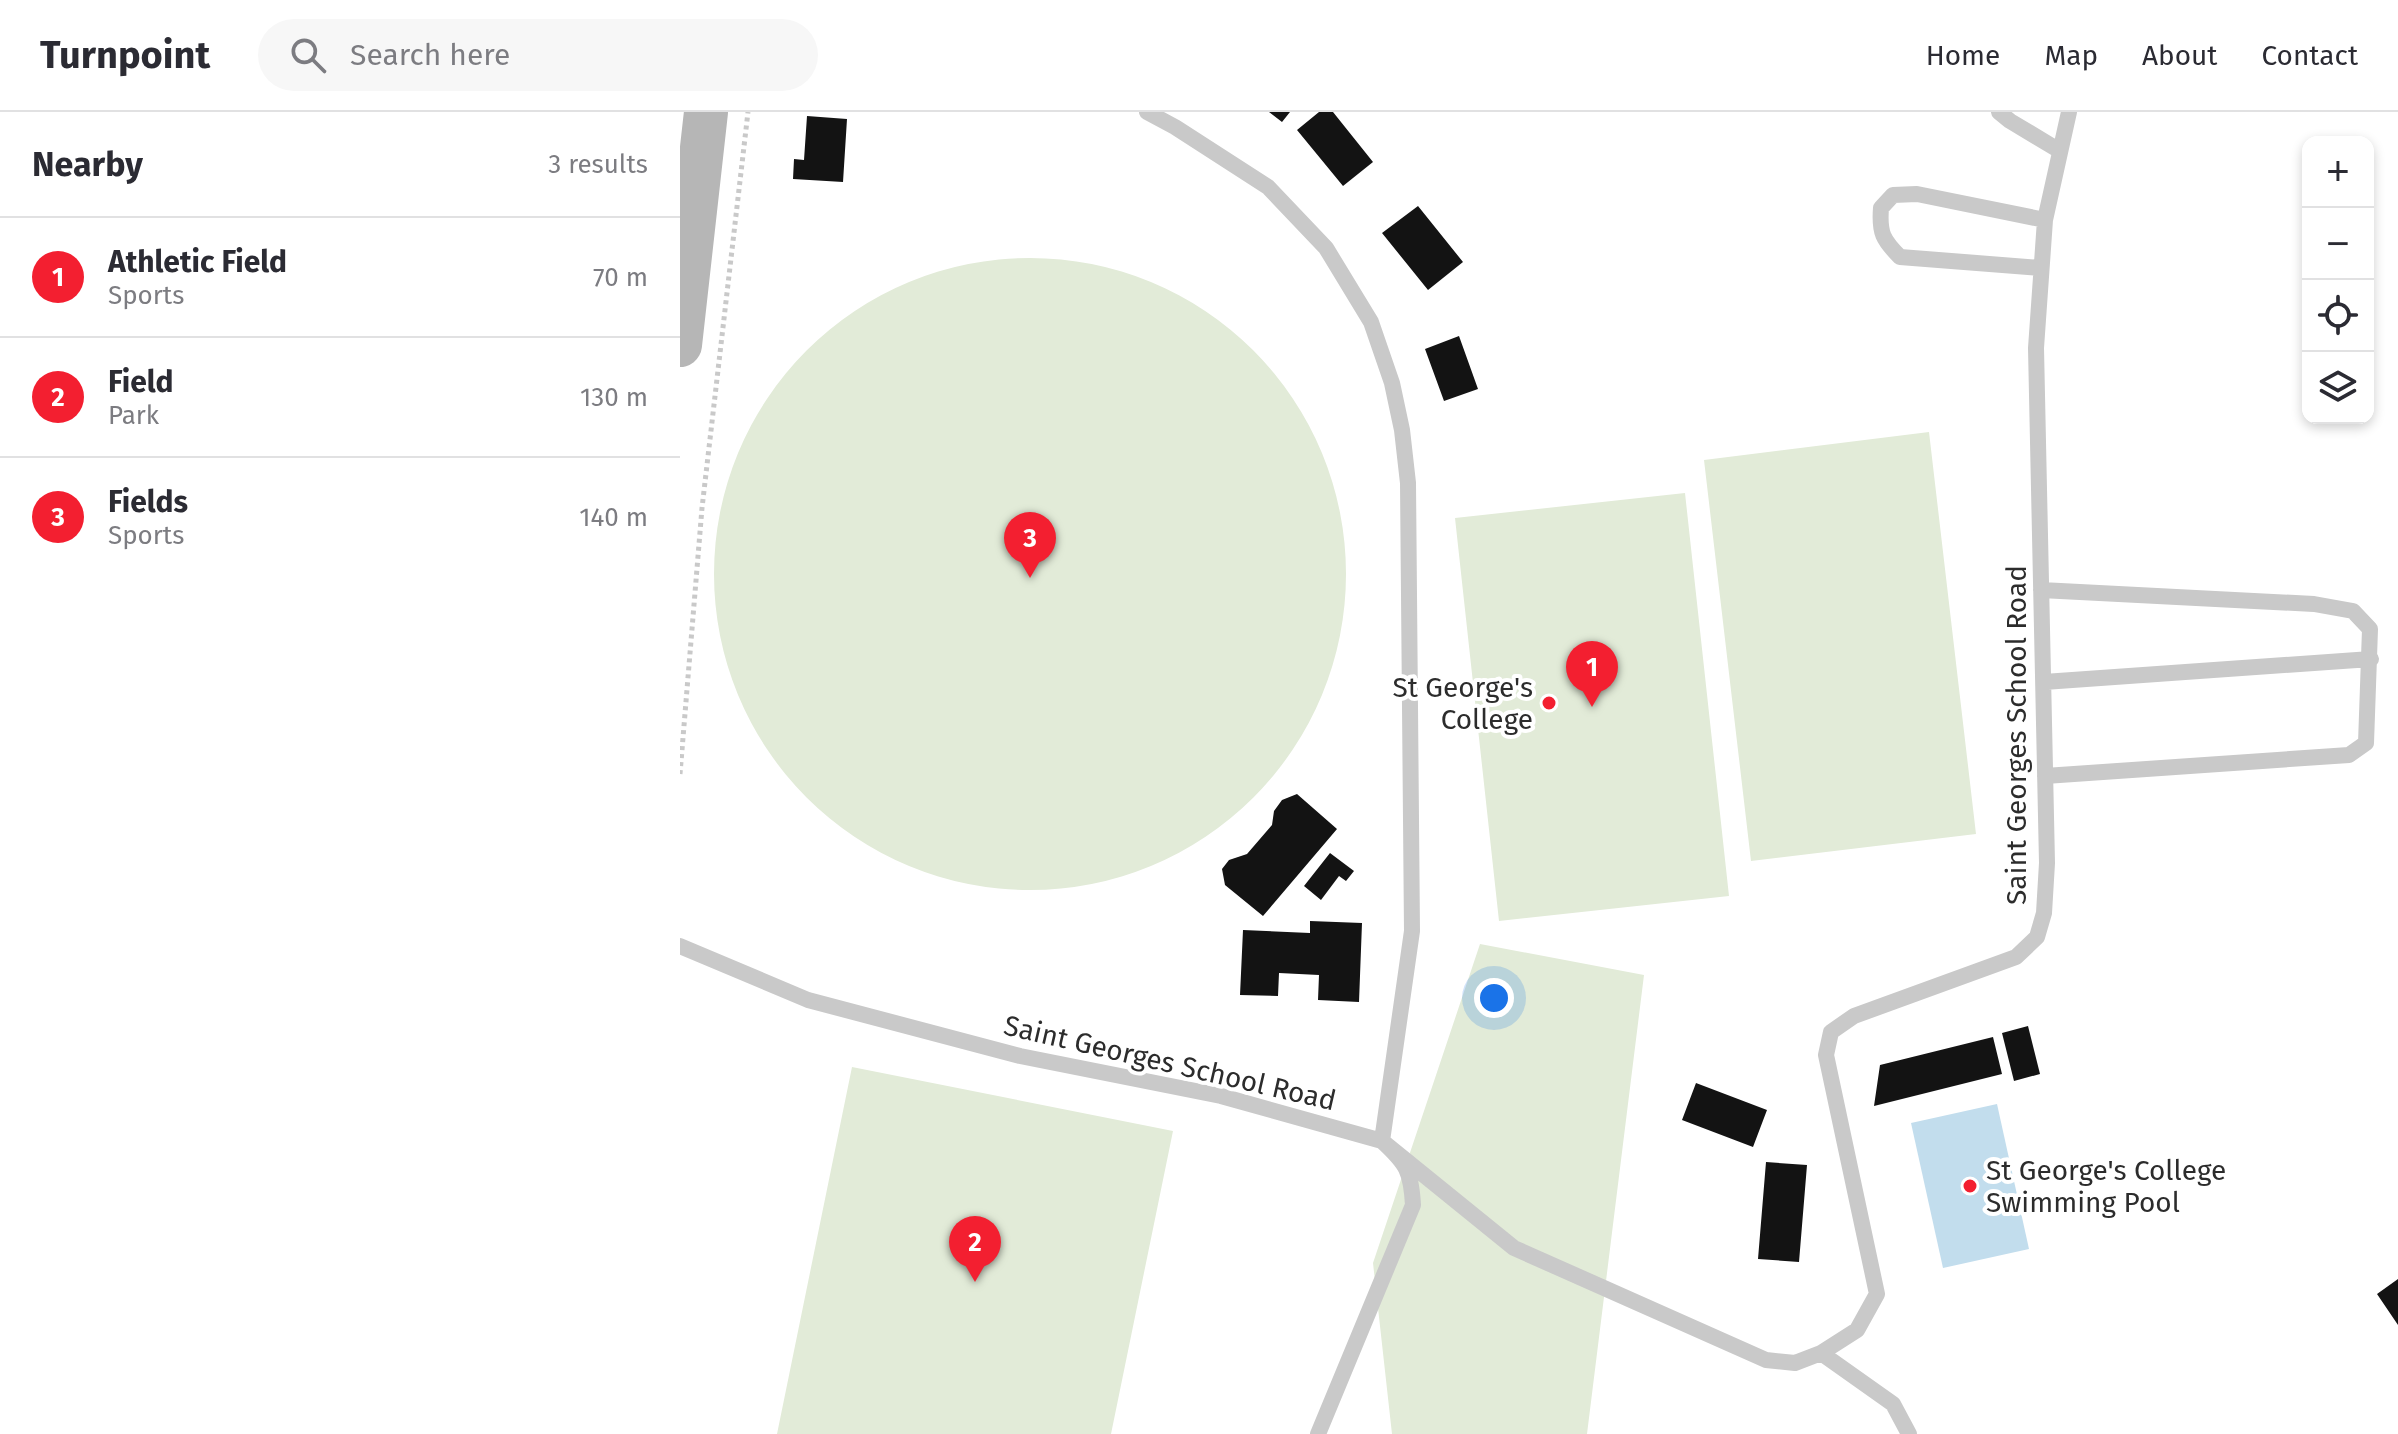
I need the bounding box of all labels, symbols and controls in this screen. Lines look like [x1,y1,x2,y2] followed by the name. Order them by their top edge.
[258,19,818,91] search box
[40,32,210,78] text: Turnpoint
[286,33,330,77] icon: search
[350,37,510,73] text: Search here
[1926,39,2000,72] text: Home
[2044,39,2098,72] text: Map
[2142,39,2217,72] text: About
[2261,39,2358,72] text: Contact
[2302,136,2374,424] map controls
[2302,136,2374,208] button: +
[32,144,143,185] text: Nearby
[548,149,648,180] text: 3 results
[2302,208,2374,280] button: −
[108,244,287,280] text: Athletic Field
[52,262,64,293] text: 1
[593,262,648,293] text: 70 m
[108,280,184,311] text: Sports
[2302,280,2374,352] button: locate
[2302,352,2374,424] button: layers
[108,364,174,400] text: Field
[51,382,65,413] text: 2
[580,382,648,413] text: 130 m
[108,400,159,431] text: Park
[108,484,188,520] text: Fields
[51,502,65,533] text: 3
[579,502,648,533] text: 140 m
[1004,512,1056,578] pin: 3
[108,520,184,551] text: Sports
[2000,565,2033,905] street label: Saint Georges School Road
[1566,641,1618,707] pin: 1
[1393,671,1533,736] place label: St George's College
[1540,694,1558,712] marker: St George's College
[1474,978,1514,1018] your location
[1001,1009,1339,1117] street label: Saint Georges School Road
[1986,1154,2226,1219] place label: St George's College Swimming Pool
[1961,1177,1979,1195] marker: St George's College Swimming Pool
[949,1216,1001,1282] pin: 2

